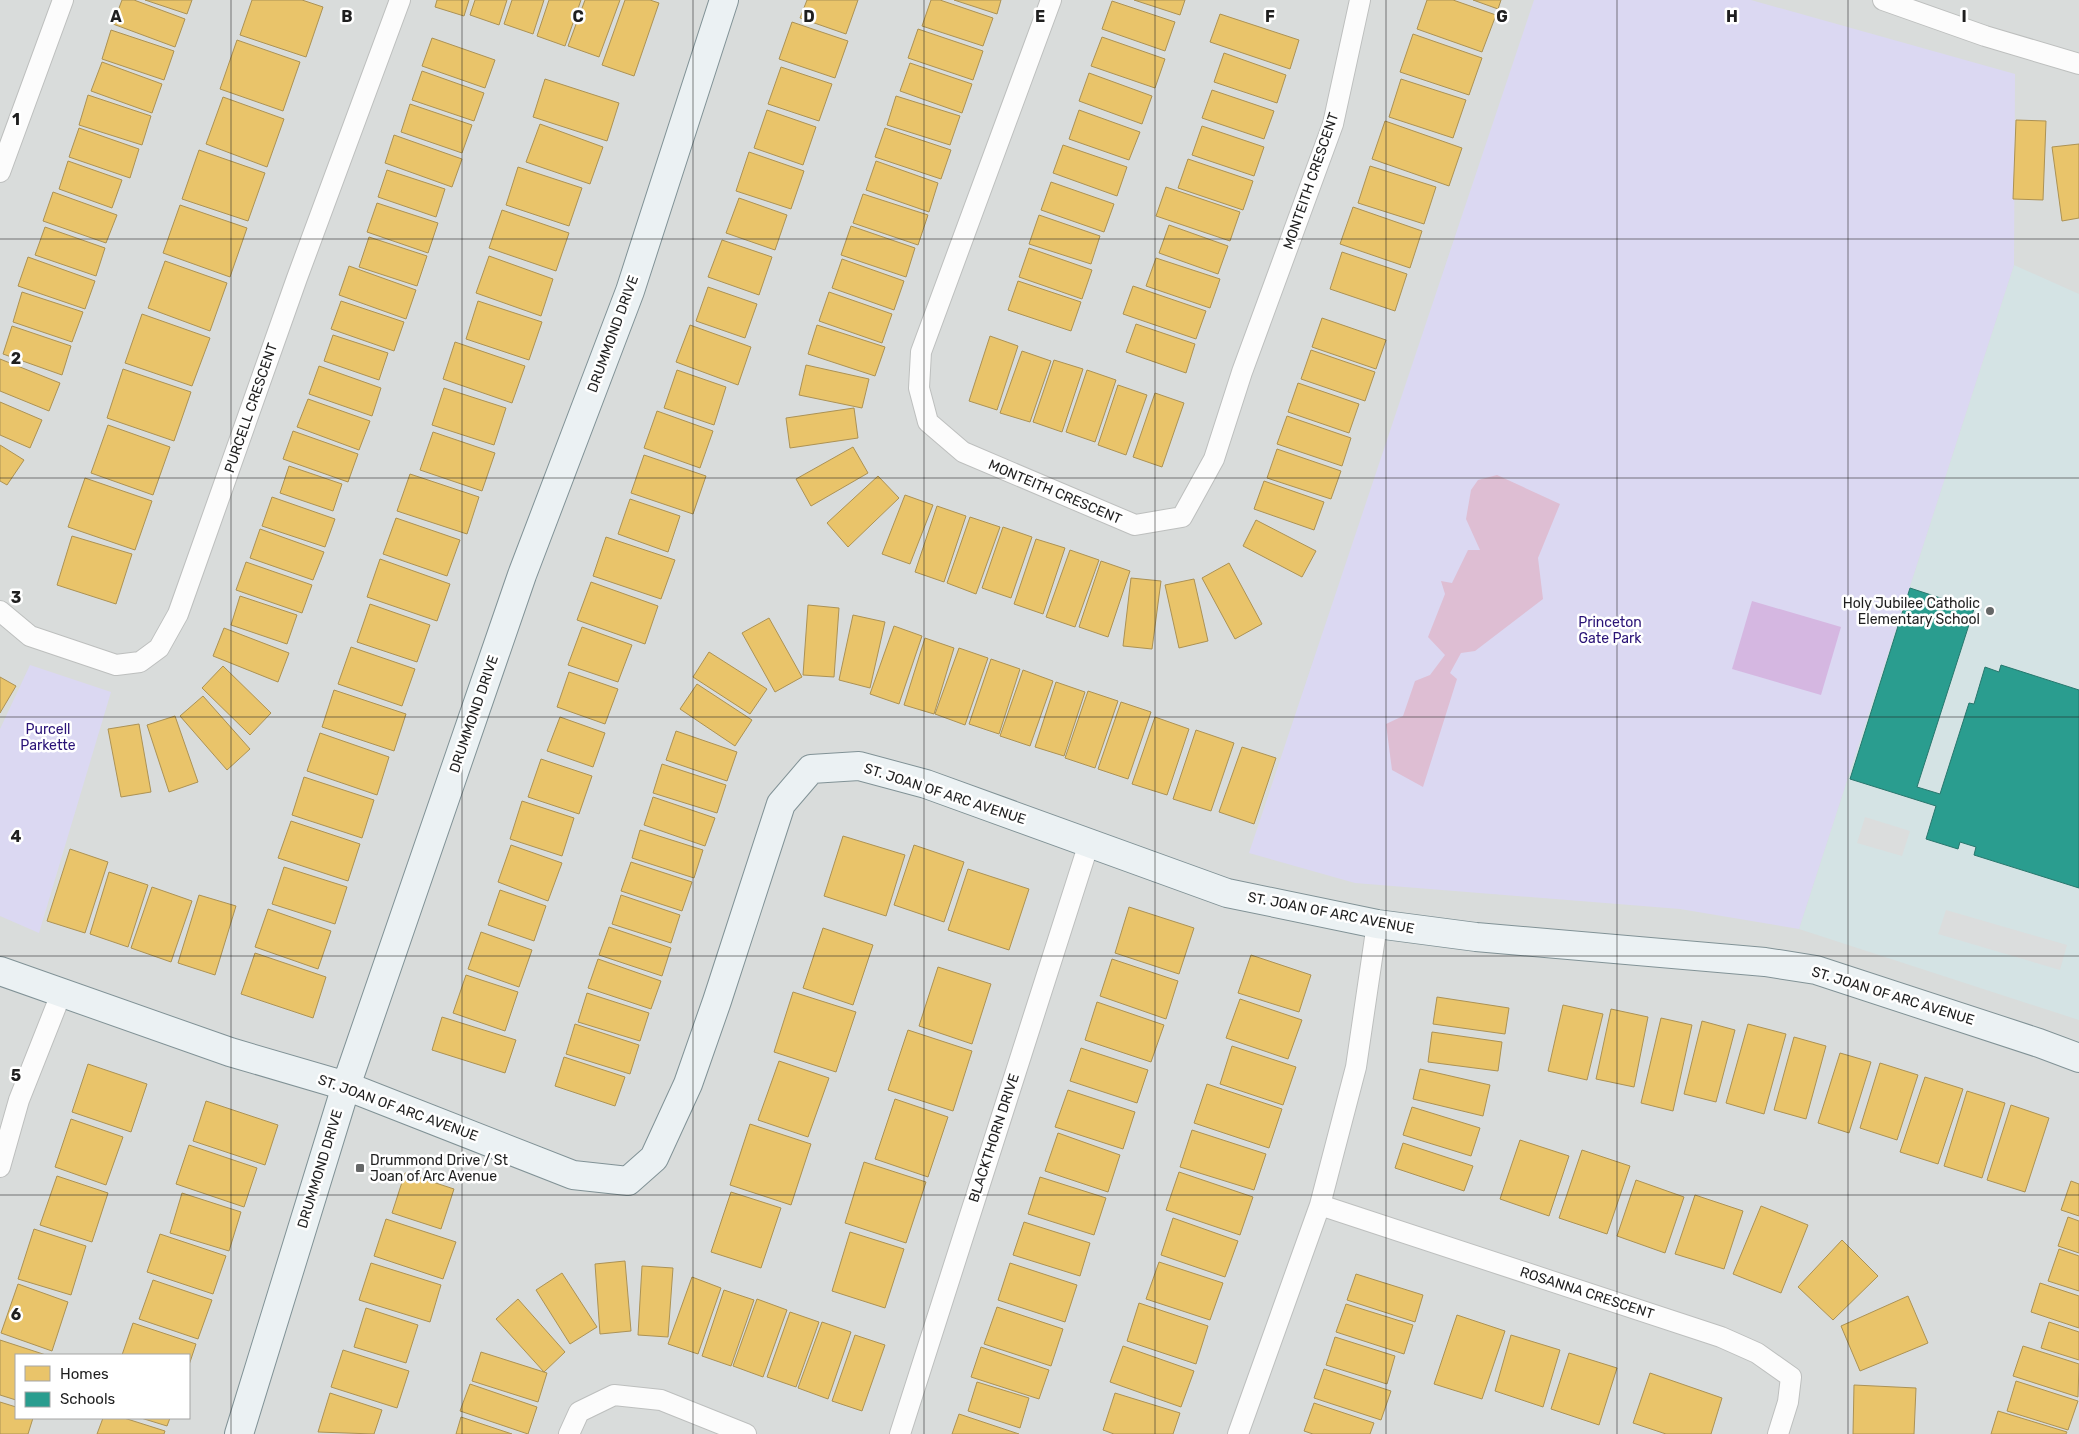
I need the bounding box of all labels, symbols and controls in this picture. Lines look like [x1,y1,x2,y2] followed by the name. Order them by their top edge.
[110,7,122,26] text: A
[341,7,353,26] text: B
[572,7,584,26] text: C
[803,7,815,26] text: D
[1035,7,1045,26] text: E
[1265,7,1275,26] text: F
[1496,7,1508,26] text: G
[1726,7,1738,26] text: H
[1961,7,1967,26] text: I
[12,110,20,129] text: 1
[1280,110,1342,252] street label: MONTEITH CRESCENT
[584,273,642,395] street label: DRUMMOND DRIVE
[221,341,281,475] street label: PURCELL CRESCENT
[11,349,21,368] text: 2
[986,456,1124,528] street label: MONTEITH CRESCENT
[11,588,21,607] text: 3
[1843,595,1980,628] place label: Holy Jubilee Catholic Elementary School
[1984,605,1996,617] marker: Holy Jubilee Catholic Elementary School
[1578,614,1642,647] park label: Princeton Gate Park
[446,653,502,775] street label: DRUMMOND DRIVE
[20,721,76,754] park label: Purcell Parkette
[862,760,1028,828] street label: ST. JOAN OF ARC AVENUE
[11,827,22,846] text: 4
[1246,889,1416,937] street label: ST. JOAN OF ARC AVENUE
[1810,963,1976,1029] street label: ST. JOAN OF ARC AVENUE
[11,1066,21,1085] text: 5
[316,1071,480,1145] street label: ST. JOAN OF ARC AVENUE
[965,1071,1023,1205] street label: BLACKTHORN DRIVE
[294,1107,346,1231] street label: DRUMMOND DRIVE
[370,1152,509,1185] place label: Drummond Drive / St Joan of Arc Avenue
[354,1162,366,1174] marker: Drummond Drive / St Joan of Arc Avenue
[1518,1263,1656,1323] street label: ROSANNA CRESCENT
[11,1305,21,1324] text: 6
[15,1354,190,1419] legend
[60,1365,109,1383] text: Homes
[60,1390,116,1408] text: Schools

